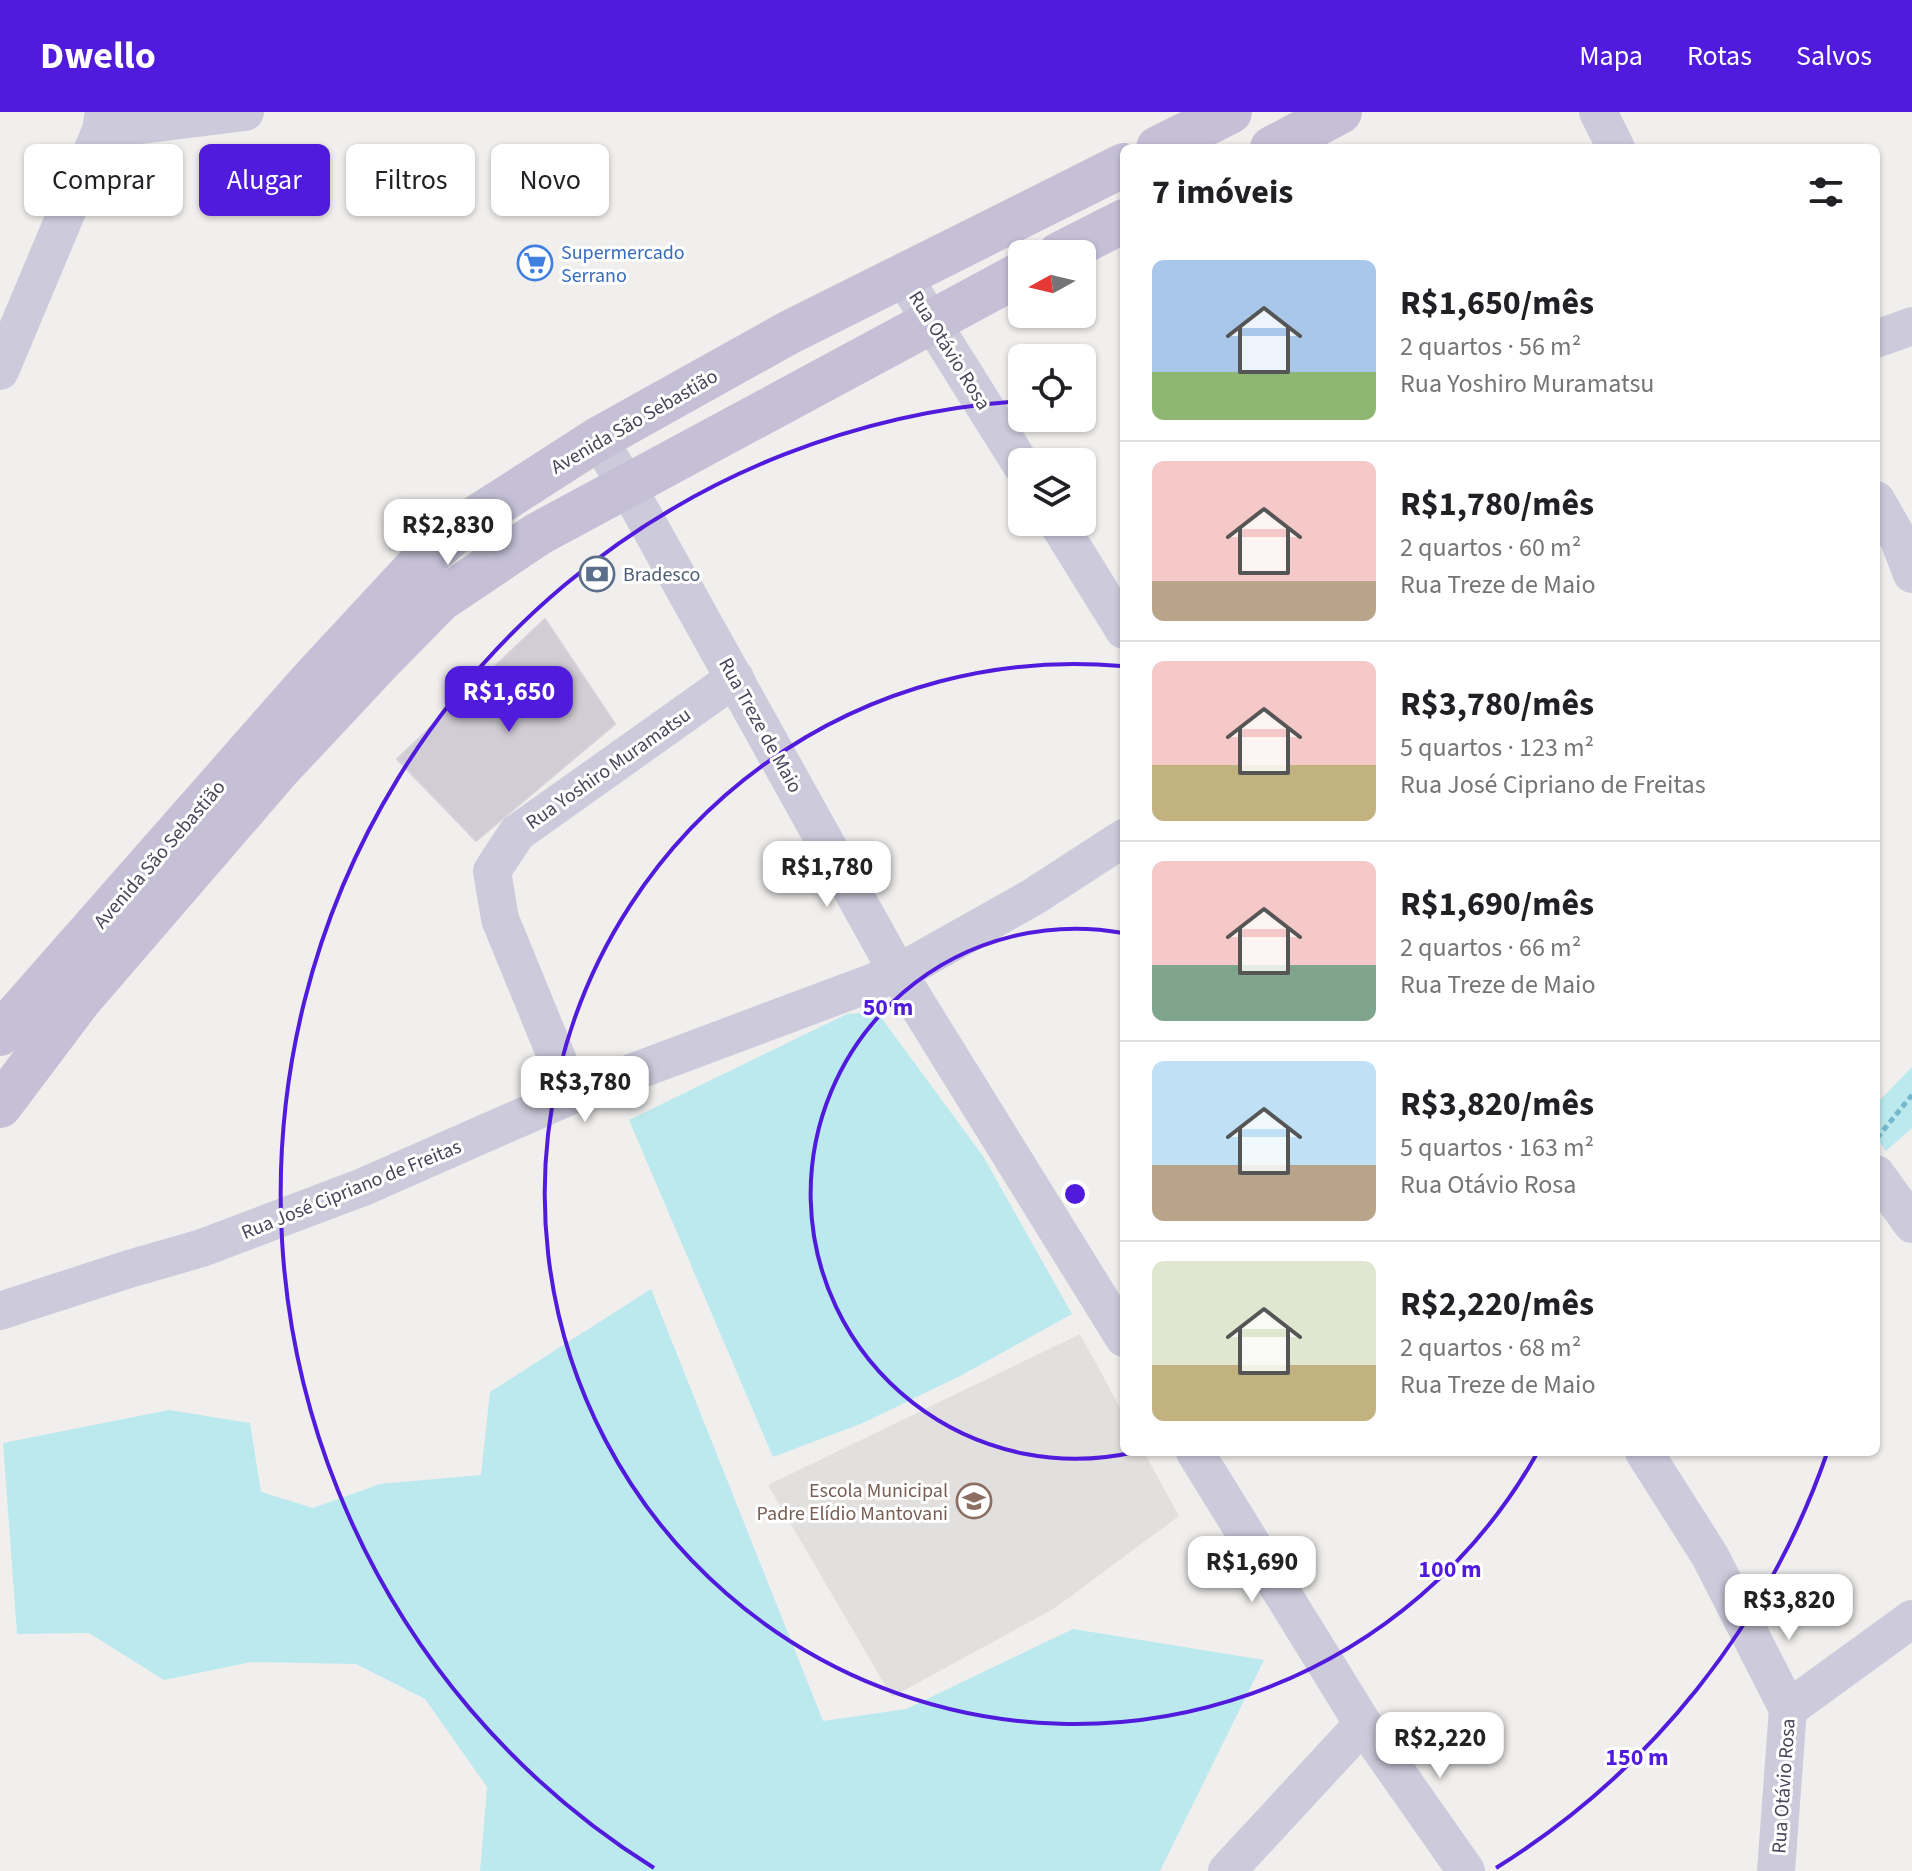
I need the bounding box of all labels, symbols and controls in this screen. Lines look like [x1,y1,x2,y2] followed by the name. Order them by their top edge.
[40,29,156,83] text: Dwello
[1579,36,1643,76] text: Mapa
[1687,36,1752,76] text: Rotas
[1796,36,1872,76] text: Salvos
[24,144,183,216] chip: Comprar
[199,144,330,216] chip: Alugar
[346,144,475,216] chip: Filtros
[491,144,609,216] chip: Novo
[1152,168,1293,217] text: 7 imóveis
[1804,170,1848,214] icon: filters
[561,239,685,290] place label: Supermercado Serrano
[1008,240,1096,328] north arrow
[1008,240,1096,536] map controls
[516,244,554,282] supermarket icon: Supermercado Serrano
[1400,279,1594,328] text: R$1,650/mês
[901,286,997,415] street label: Rua Otávio Rosa
[1216,292,1312,388] icon: home
[1400,328,1581,365] text: 2 quartos · 56 m²
[1008,344,1096,432] button: locate
[546,363,723,481] street label: Avenida São Sebastião
[1400,365,1655,402] text: Rua Yoshiro Muramatsu
[1008,448,1096,536] button: layers
[1400,480,1594,529] text: R$1,780/mês
[1216,493,1312,589] icon: home
[374,499,522,567] pin: R$2,830
[402,506,494,543] text: R$2,830
[1400,529,1581,566] text: 2 quartos · 60 m²
[578,555,616,593] bank icon: Bradesco
[623,561,700,589] place label: Bradesco
[1400,566,1596,603] text: Rua Treze de Maio
[711,653,809,798] street label: Rua Treze de Maio
[435,666,583,734] pin: R$1,650
[463,673,555,710] text: R$1,650
[1400,680,1594,729] text: R$3,780/mês
[1216,693,1312,789] icon: home
[520,701,697,836] street label: Rua Yoshiro Muramatsu
[1400,729,1594,766] text: 5 quartos · 123 m²
[1400,766,1706,803] text: Rua José Cipriano de Freitas
[87,774,232,935] street label: Avenida São Sebastião
[753,841,901,909] pin: R$1,780
[781,848,873,885] text: R$1,780
[1400,880,1594,929] text: R$1,690/mês
[1216,893,1312,989] icon: home
[1400,929,1581,966] text: 2 quartos · 66 m²
[1400,966,1596,1003] text: Rua Treze de Maio
[863,990,913,1025] text: 50 m
[511,1056,659,1124] pin: R$3,780
[539,1063,631,1100] text: R$3,780
[1400,1080,1594,1129] text: R$3,820/mês
[1216,1093,1312,1189] icon: home
[1400,1129,1594,1166] text: 5 quartos · 163 m²
[237,1133,466,1247] street label: Rua José Cipriano de Freitas
[1400,1166,1576,1203] text: Rua Otávio Rosa
[1061,1180,1089,1208] centre of rings
[1400,1280,1594,1329] text: R$2,220/mês
[1216,1293,1312,1389] icon: home
[1400,1329,1581,1366] text: 2 quartos · 68 m²
[1400,1366,1596,1403] text: Rua Treze de Maio
[757,1477,948,1528] place label: Escola Municipal Padre Elídio Mantovani
[955,1482,993,1520] school or university icon: Escola Municipal Padre Elídio Mantovani
[1178,1536,1326,1604] pin: R$1,690
[1206,1543,1298,1580] text: R$1,690
[1418,1552,1482,1587] text: 100 m
[1715,1574,1863,1642] pin: R$3,820
[1743,1581,1835,1618] text: R$3,820
[1366,1712,1514,1780] pin: R$2,220
[1765,1717,1803,1855] street label: Rua Otávio Rosa
[1394,1719,1486,1756] text: R$2,220
[1605,1740,1669,1775] text: 150 m

